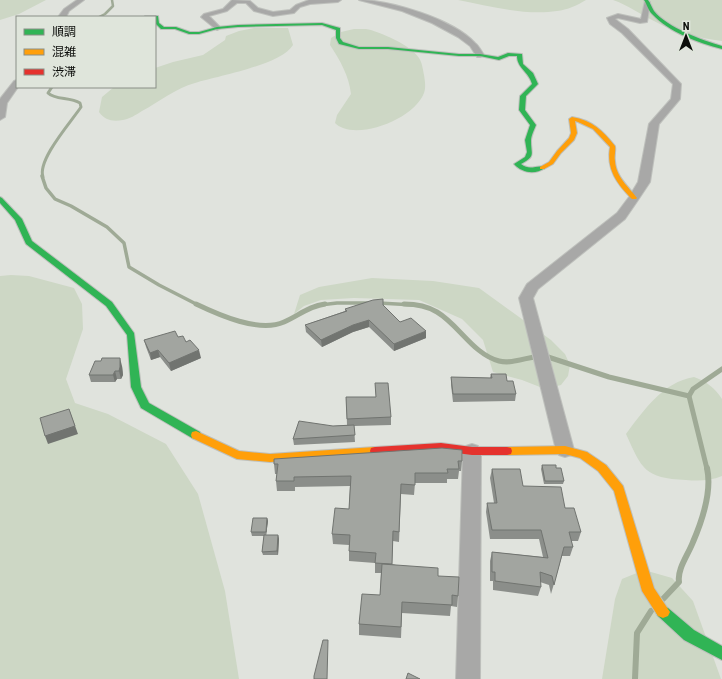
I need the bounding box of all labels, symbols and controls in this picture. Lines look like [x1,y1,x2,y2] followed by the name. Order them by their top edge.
[16,16,156,88] legend
[666,16,706,56] north arrow
[683,20,690,33] text: N
[52,25,76,39] text: 順調
[52,45,76,59] text: 混雑
[52,65,76,79] text: 渋滞

